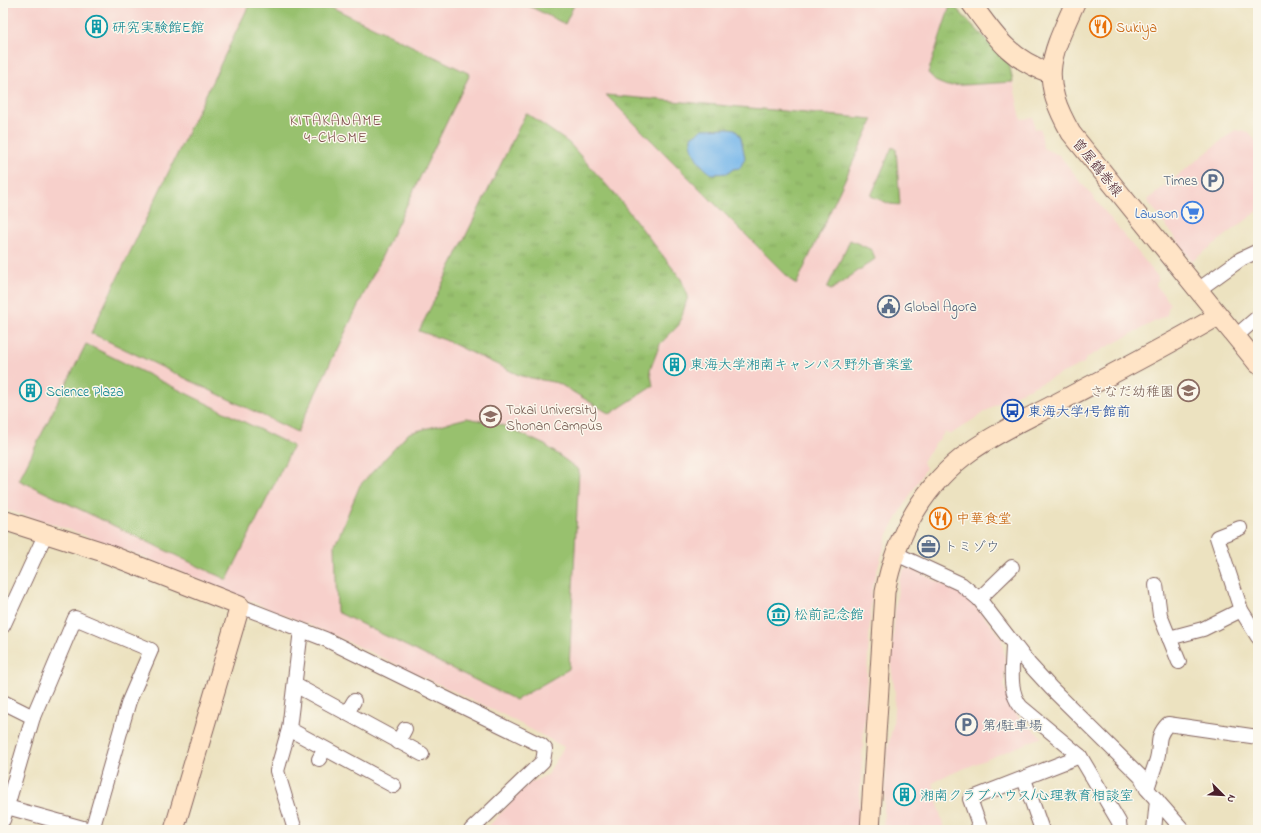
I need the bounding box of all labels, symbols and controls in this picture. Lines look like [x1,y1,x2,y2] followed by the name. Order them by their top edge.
[84,14,110,40] building icon: 研究実験館E館
[1088,14,1114,40] restaurant icon: Sukiya
[112,18,204,39] place label: 研究実験館E館
[1116,18,1157,40] place label: Sukiya
[290,110,382,149] district label: KITAKANAME 4-CHOME
[1067,134,1127,202] street label: 曽屋鶴巻線
[1200,167,1226,193] parking icon: Times
[1163,171,1198,192] place label: Times
[1180,200,1206,226] supermarket icon: Lawson
[1135,204,1178,225] place label: Lawson
[875,293,901,319] public building icon: Global Agora
[904,297,977,319] place label: Global Agora
[662,351,688,377] building icon: 東海大学湘南キャンパス野外音楽堂
[690,355,913,376] place label: 東海大学湘南キャンパス野外音楽堂
[17,378,43,404] building icon: Science Plaza
[1176,378,1202,404] school or university icon: さなだ幼稚園
[46,382,124,403] place label: Science Plaza
[1090,382,1174,403] place label: さなだ幼稚園
[1000,398,1026,424] bus stop icon: 東海大学1号館前
[506,400,603,437] place label: Tokai University Shonan Campus
[1028,402,1130,423] place label: 東海大学1号館前
[477,404,503,430] school or university icon: Tokai University Shonan Campus
[927,505,953,531] restaurant icon: 中華食堂
[956,509,1012,530] place label: 中華食堂
[915,533,941,559] office icon: トミゾウ
[944,537,1000,558] place label: トミゾウ
[766,601,792,627] museum icon: 松前記念館
[794,605,864,626] place label: 松前記念館
[953,712,979,738] parking icon: 第1駐車場
[982,716,1042,737] place label: 第1駐車場
[1203,775,1243,815] north arrow
[891,782,917,808] building icon: 湘南クラブハウス/心理教育相談室
[920,786,1134,807] place label: 湘南クラブハウス/心理教育相談室
[1222,792,1240,805] text: N

